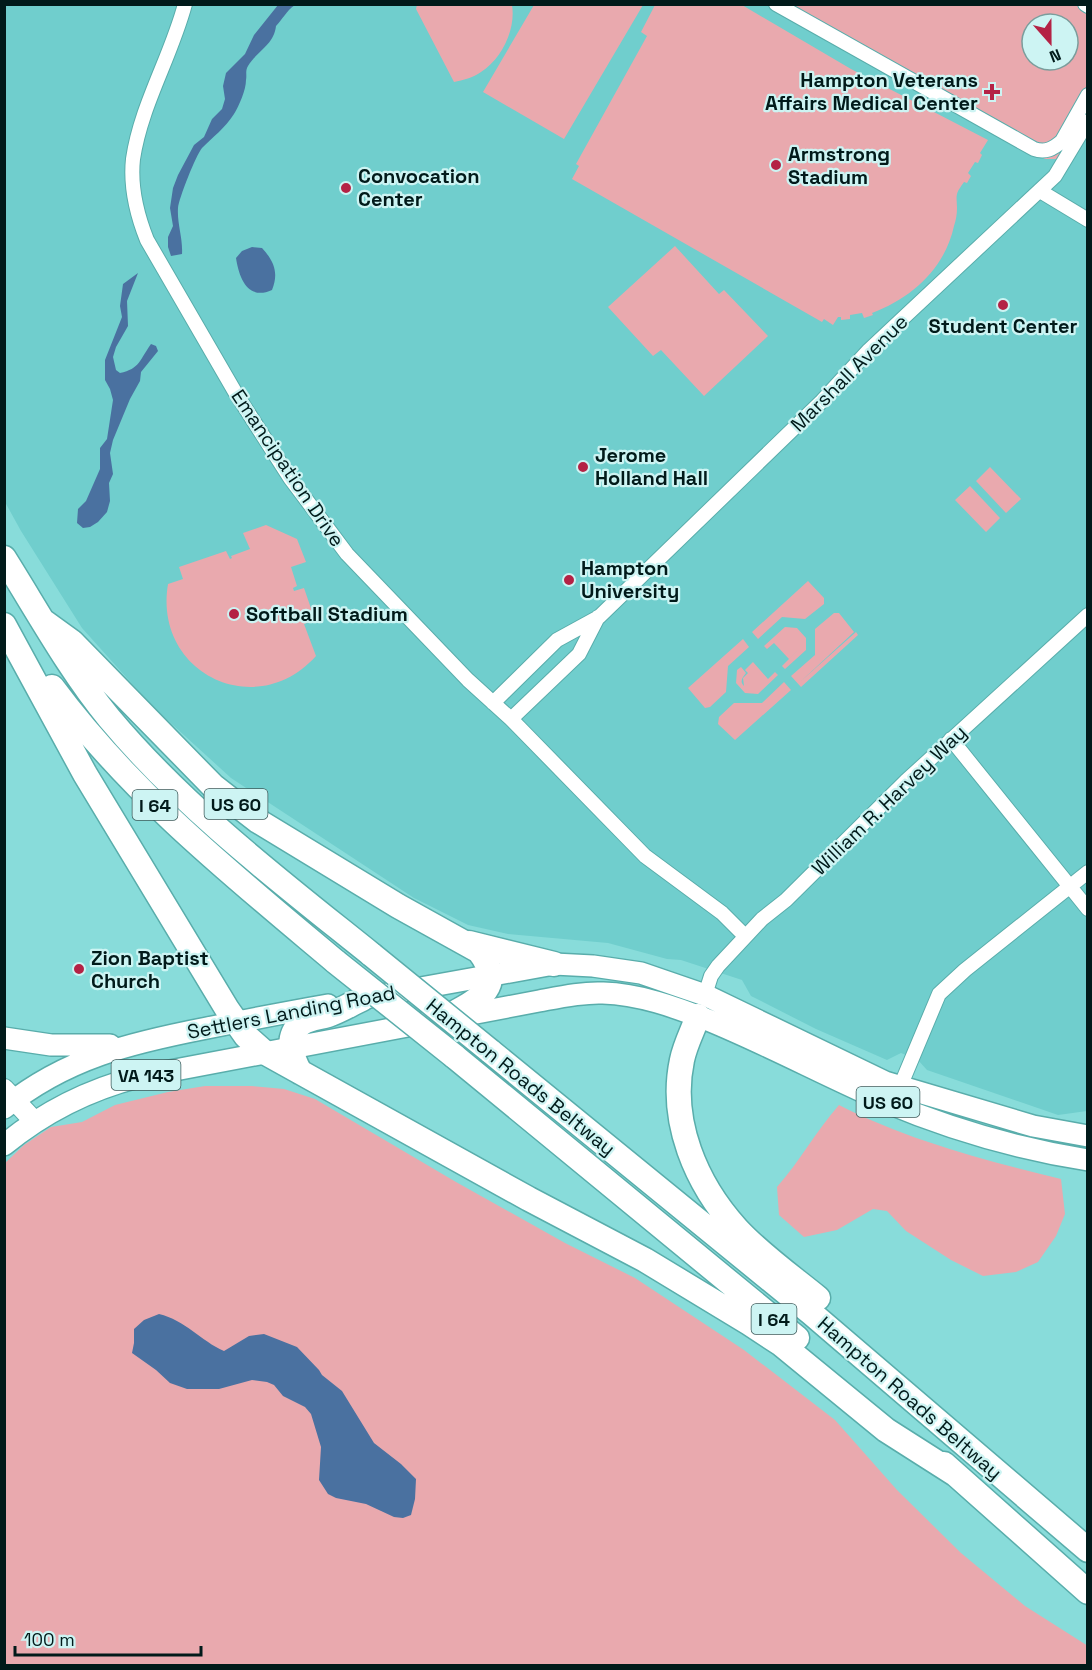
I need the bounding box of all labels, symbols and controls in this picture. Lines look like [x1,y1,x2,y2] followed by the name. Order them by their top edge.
[1020,12,1080,72] north arrow
[1046,44,1064,67] text: N
[765,67,978,116] place label: Hampton Veterans Affairs Medical Center
[983,83,1001,101] marker: Hampton Veterans Affairs Medical Center
[788,141,890,190] place label: Armstrong Stadium
[769,158,783,172] marker: Armstrong Stadium
[358,163,480,212] place label: Convocation Center
[339,181,353,195] marker: Convocation Center
[996,298,1010,312] marker: Student Center
[785,309,913,437] street label: Marshall Avenue
[929,313,1077,339] place label: Student Center
[226,384,350,552] street label: Emancipation Drive
[595,442,708,491] place label: Jerome Holland Hall
[576,460,590,474] marker: Jerome Holland Hall
[581,555,679,604] place label: Hampton University
[562,573,576,587] marker: Hampton University
[246,601,408,627] place label: Softball Stadium
[227,607,241,621] marker: Softball Stadium
[806,719,972,881] street label: William R. Harvey Way
[204,789,268,819] road number: US 60
[132,790,178,820] road number: I 64
[91,945,209,994] place label: Zion Baptist Church
[72,962,86,976] marker: Zion Baptist Church
[185,979,397,1045] street label: Settlers Landing Road
[421,993,621,1161] street label: Hampton Roads Beltway
[112,1060,180,1090] road number: VA 143
[856,1087,920,1117] road number: US 60
[752,1304,796,1334] road number: I 64
[812,1311,1008,1485] street label: Hampton Roads Beltway
[15,1619,201,1657] scale bar
[24,1628,75,1651] text: 100 m

